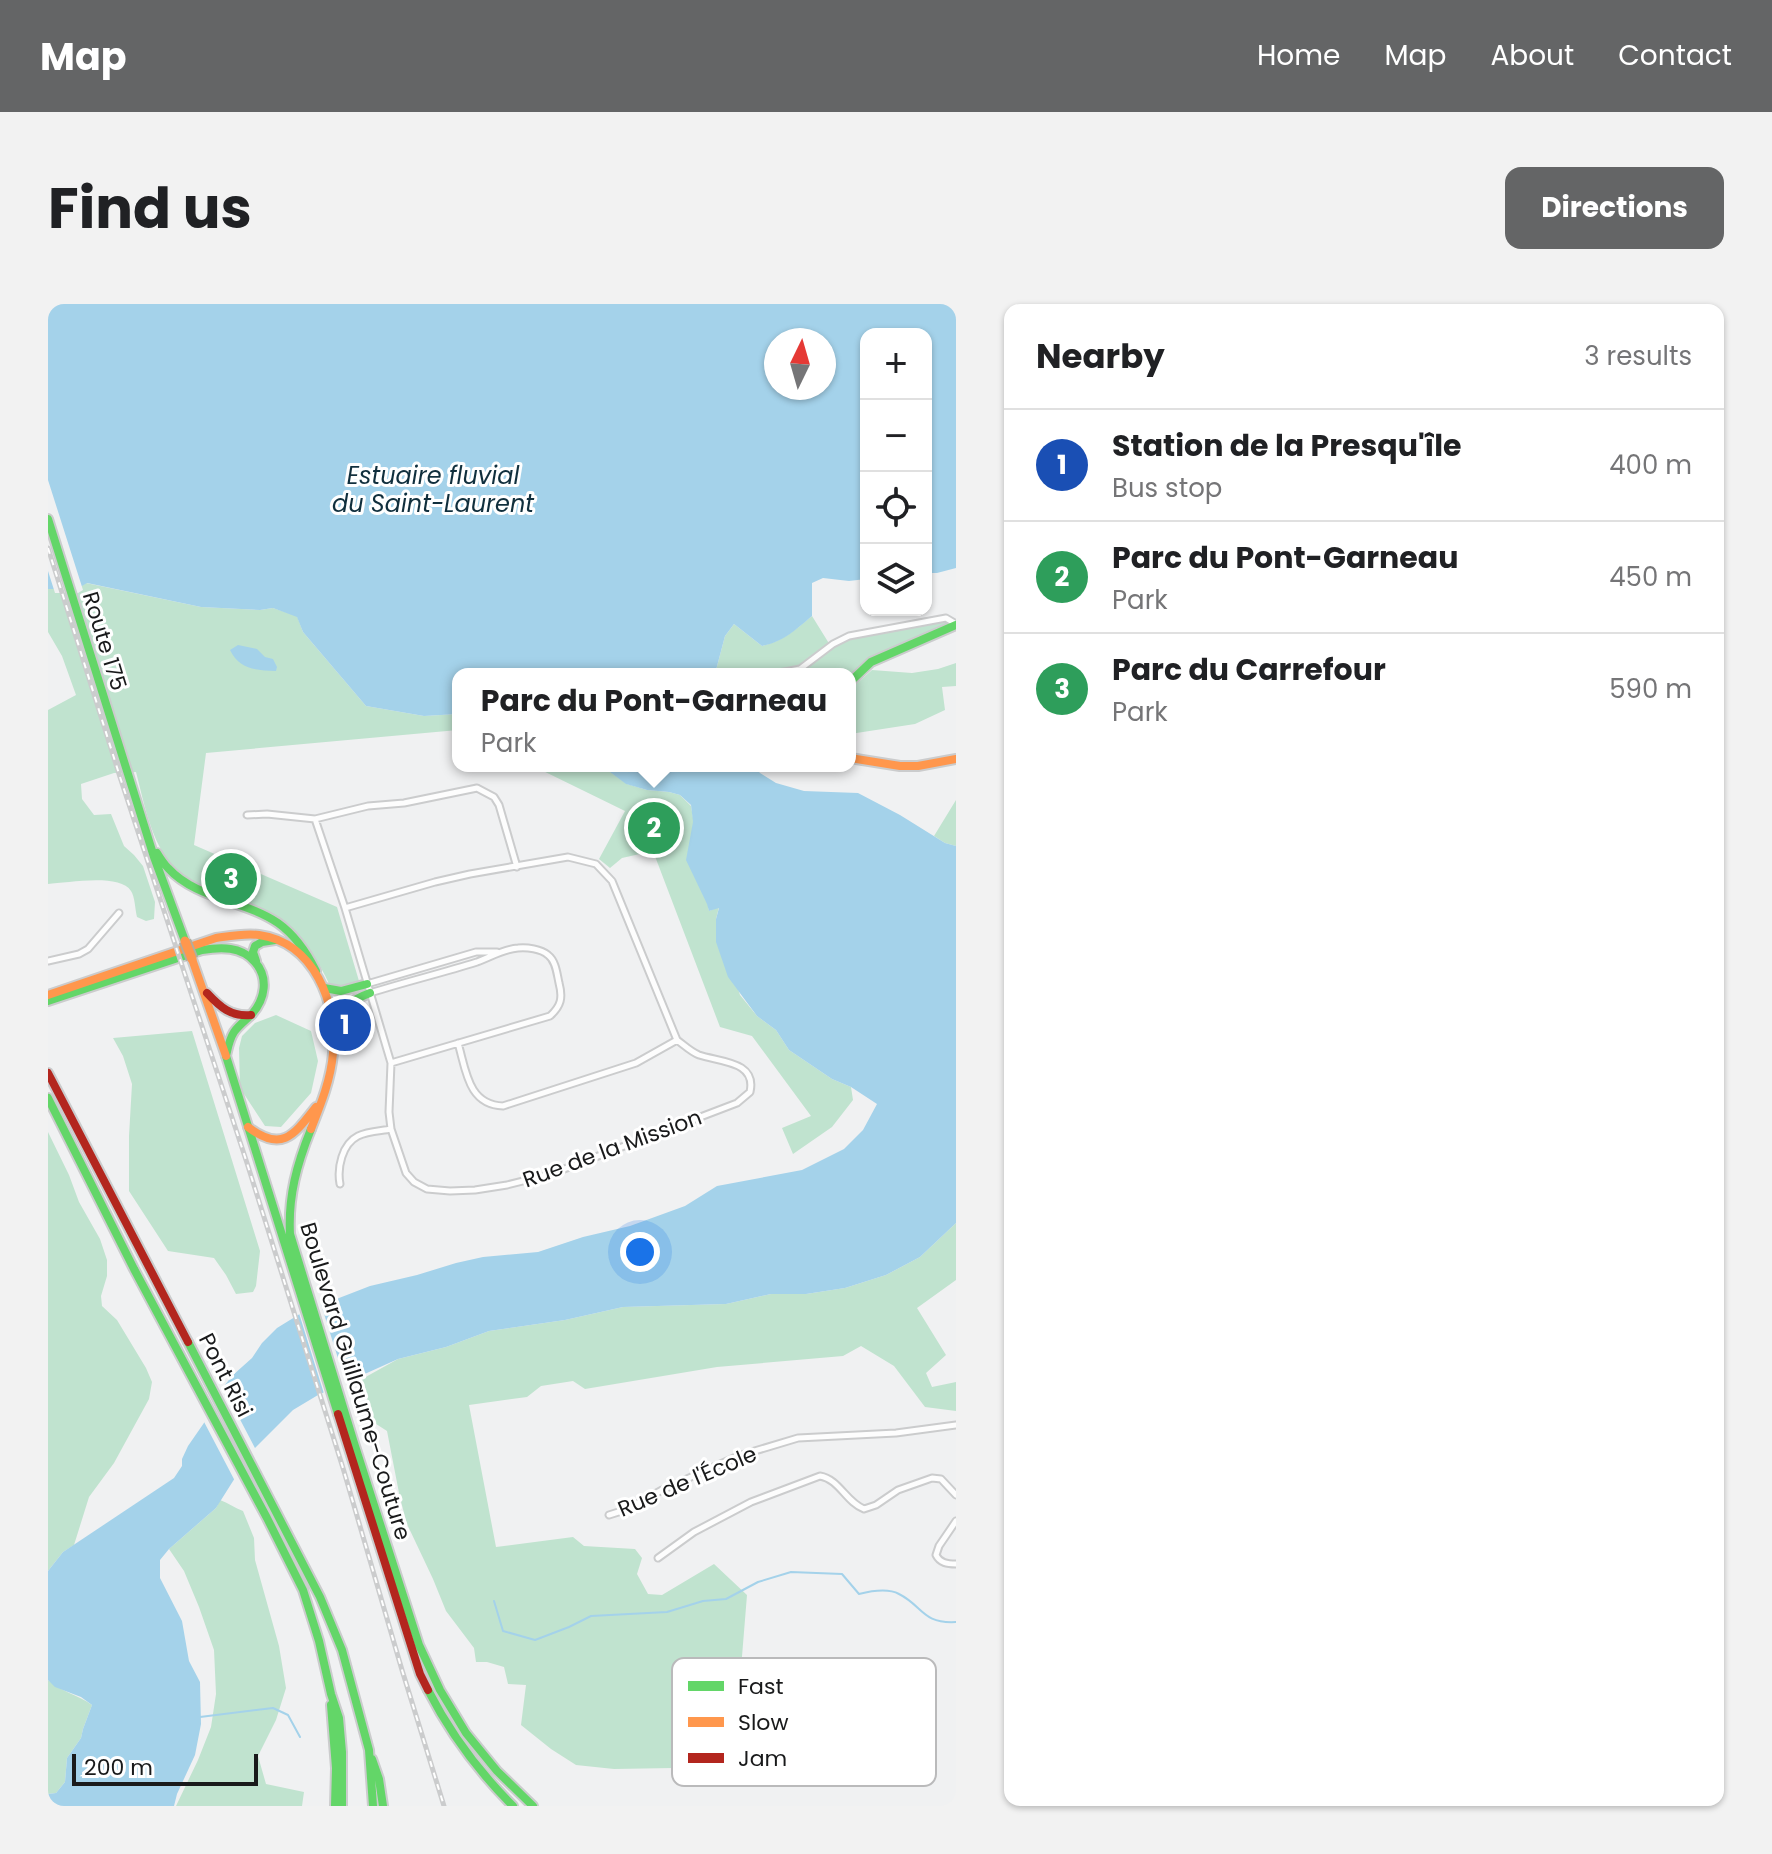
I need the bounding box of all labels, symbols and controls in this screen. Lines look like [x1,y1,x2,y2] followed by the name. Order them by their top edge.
[40,30,127,83] text: Map
[1257,36,1340,75] text: Home
[1384,36,1446,75] text: Map
[1490,36,1574,75] text: About
[1618,36,1732,75] text: Contact
[1505,167,1724,249] button: Directions
[48,169,252,248] text: Find us
[764,328,836,400] north arrow
[860,328,932,616] map controls
[860,328,932,400] button: +
[1036,332,1165,380] text: Nearby
[1584,338,1692,374] text: 3 results
[860,400,932,472] button: −
[1112,424,1461,467] text: Station de la Presqu'île
[1057,447,1067,483] text: 1
[1609,447,1692,483] text: 400 m
[332,459,535,520] water label: Estuaire fluvial du Saint-Laurent
[1112,470,1222,506] text: Bus stop
[860,472,932,544] button: locate
[1112,536,1458,579] text: Parc du Pont-Garneau
[860,544,932,616] button: layers
[1055,559,1069,595] text: 2
[1609,559,1692,595] text: 450 m
[1112,582,1168,618] text: Park
[75,588,134,694] street label: Route 175
[1112,648,1386,691] text: Parc du Carrefour
[452,668,856,772] popup
[1054,671,1070,707] text: 3
[1609,671,1692,707] text: 590 m
[481,679,827,722] text: Parc du Pont-Garneau
[1112,694,1168,730] text: Park
[481,725,537,761] text: Park
[628,798,680,858] pin: 2
[205,849,257,909] pin: 3
[319,995,371,1055] pin: 1
[518,1102,706,1195] street label: Rue de la Mission
[292,1218,419,1544] street label: Boulevard Guillaume-Couture
[620,1232,660,1272] your location
[191,1328,260,1423] street label: Pont Risi
[613,1438,761,1525] street label: Rue de l'École
[672,1658,936,1786] legend
[738,1671,783,1702] text: Fast
[738,1707,788,1738] text: Slow
[738,1743,787,1774] text: Jam
[72,1750,258,1786] scale bar
[84,1752,153,1783] text: 200 m

